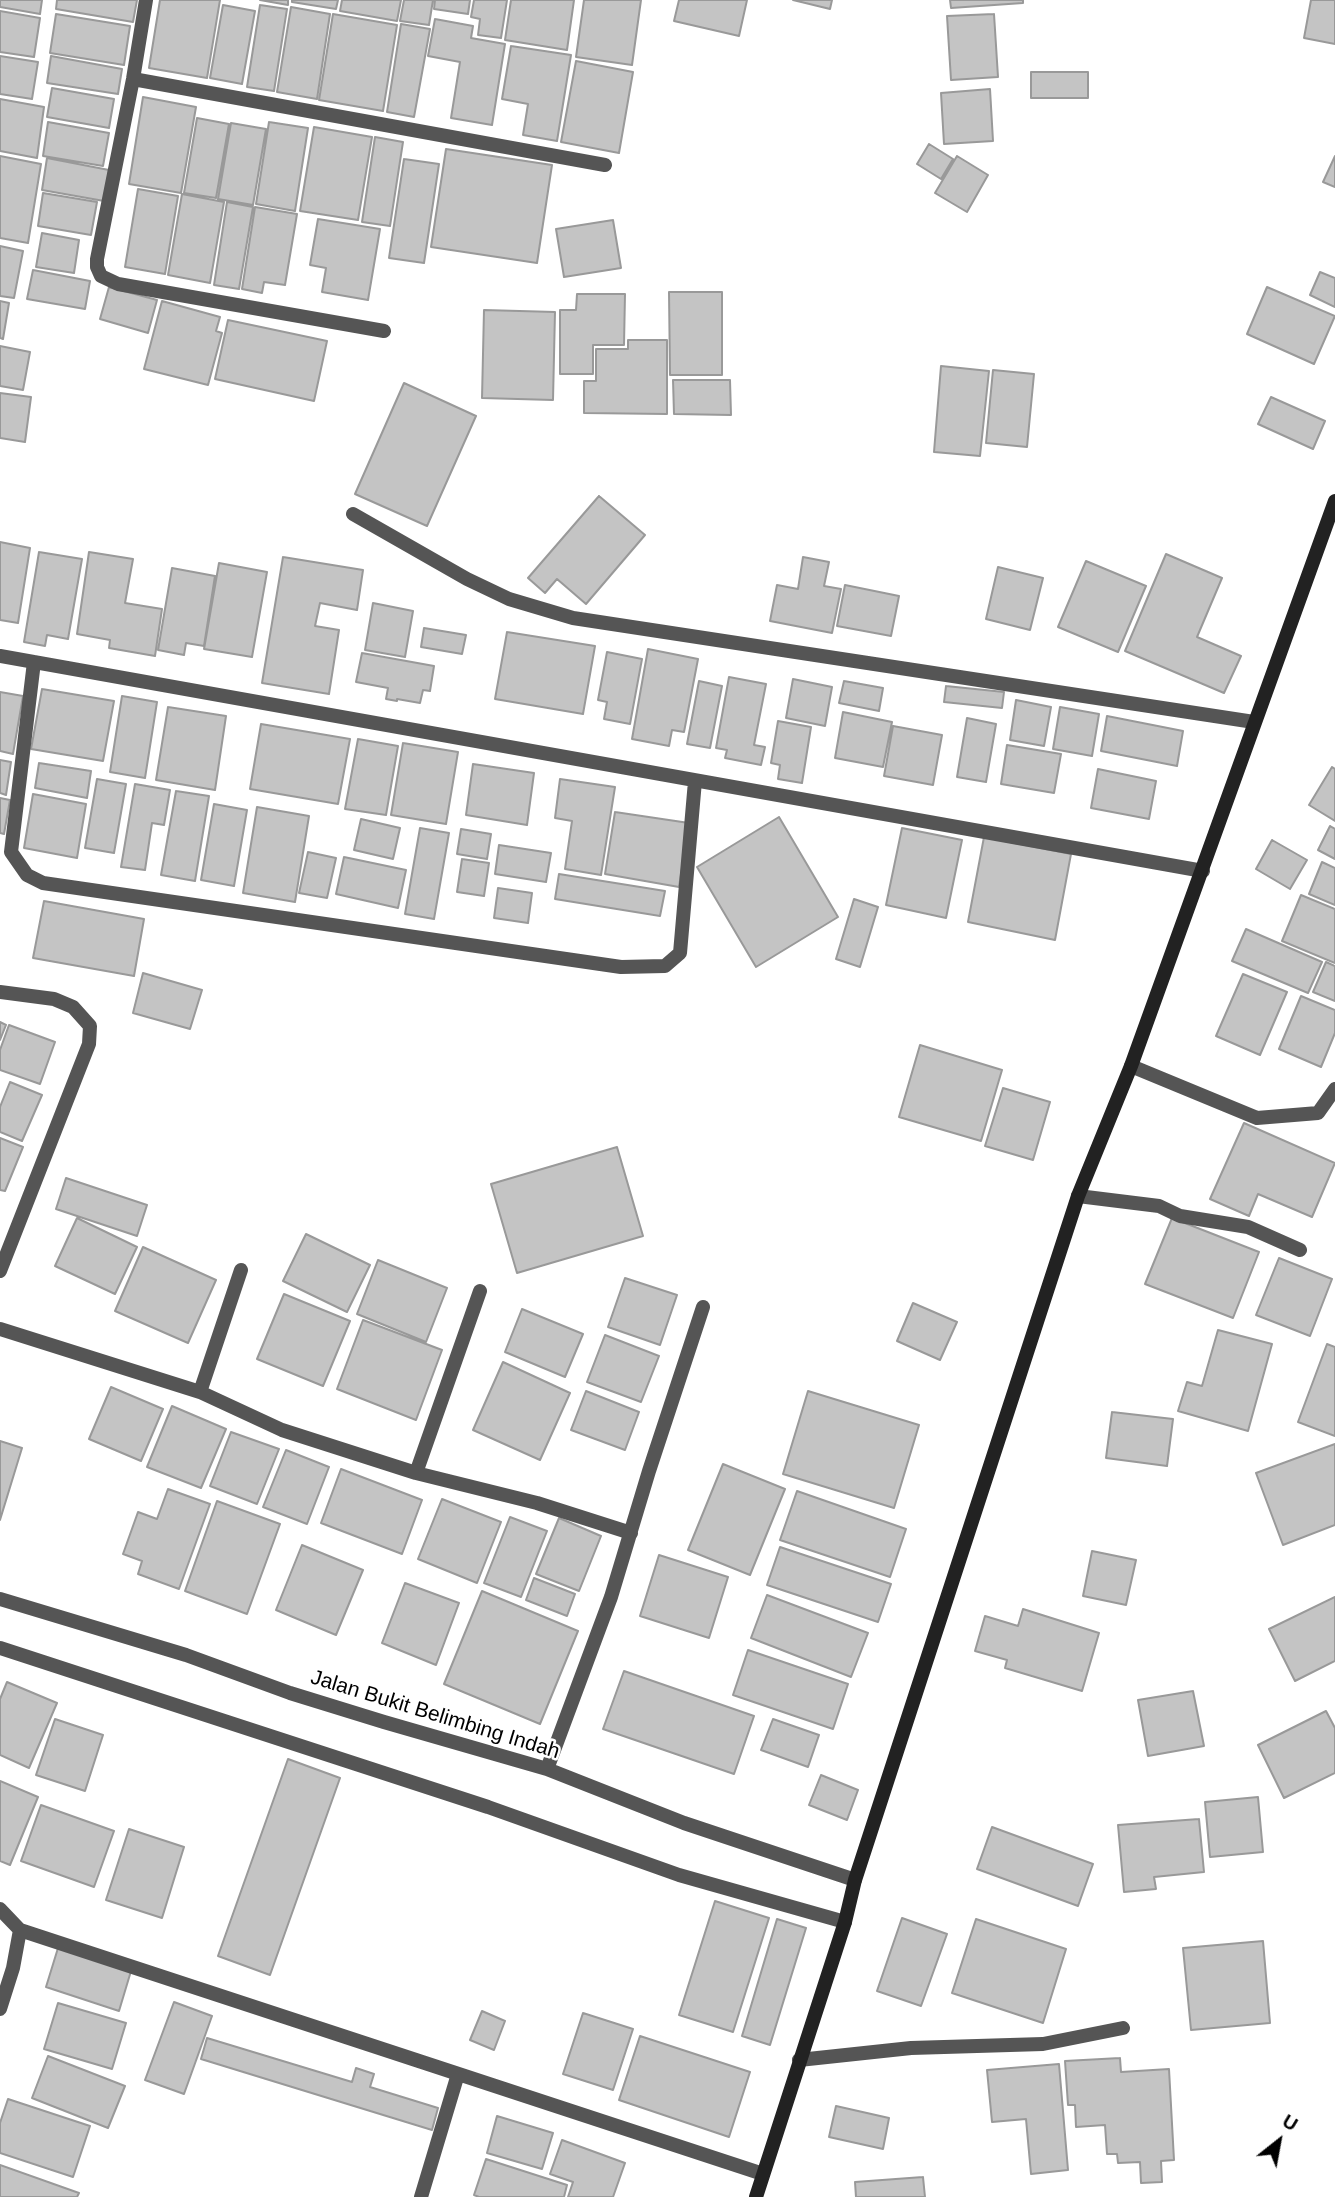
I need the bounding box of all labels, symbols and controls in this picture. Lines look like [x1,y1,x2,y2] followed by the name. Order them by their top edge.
[307,1665,563,1765] street label: Jalan Bukit Belimbing Indah
[1244,2106,1314,2176] north arrow
[1279,2110,1301,2135] text: U

